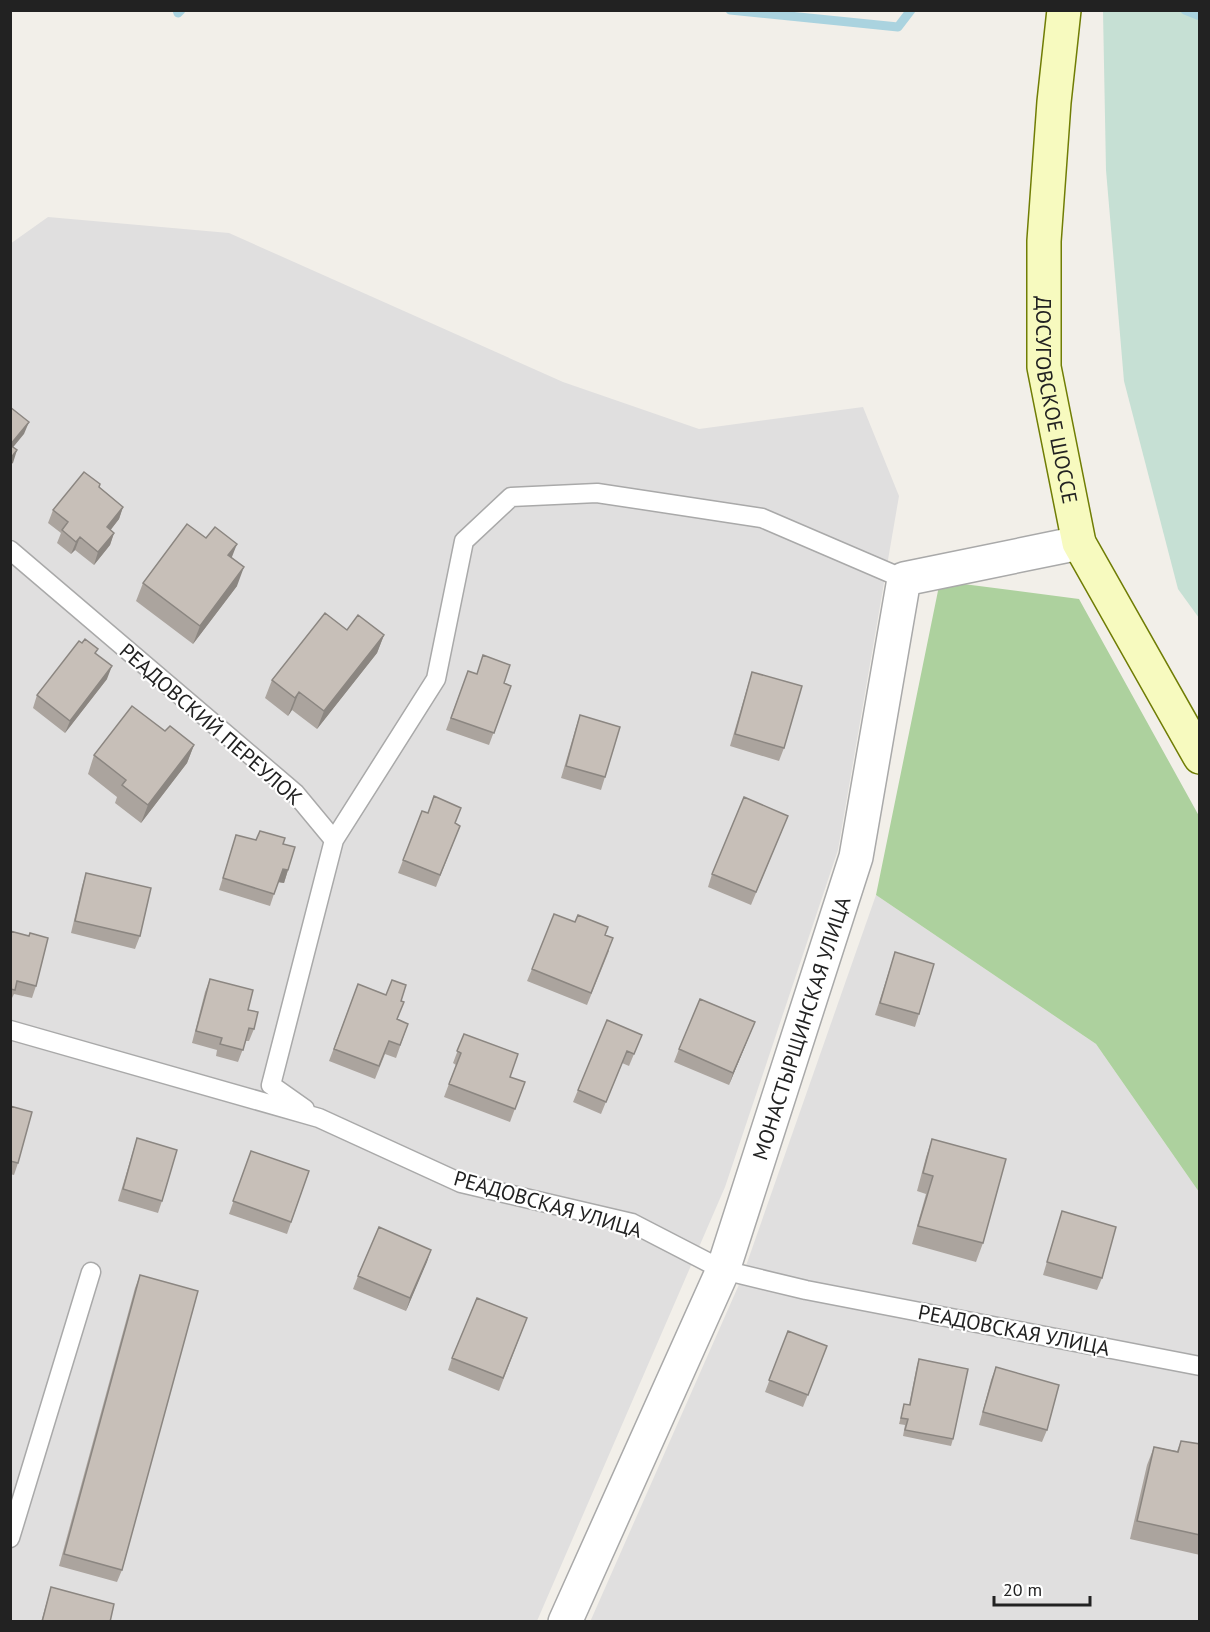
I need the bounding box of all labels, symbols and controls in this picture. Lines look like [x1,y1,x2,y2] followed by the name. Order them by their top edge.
[1031,296,1084,506] street label: ДОСУГОВСКОЕ ШОССЕ
[114,637,308,811] street label: РЕАДОВСКИЙ ПЕРЕУЛОК
[746,892,856,1163] street label: МОНАСТЫРЩИНСКАЯ УЛИЦА
[451,1164,646,1244] street label: РЕАДОВСКАЯ УЛИЦА
[916,1298,1113,1362] street label: РЕАДОВСКАЯ УЛИЦА
[994,1569,1090,1607] scale bar
[1003,1578,1042,1601] text: 20 m

